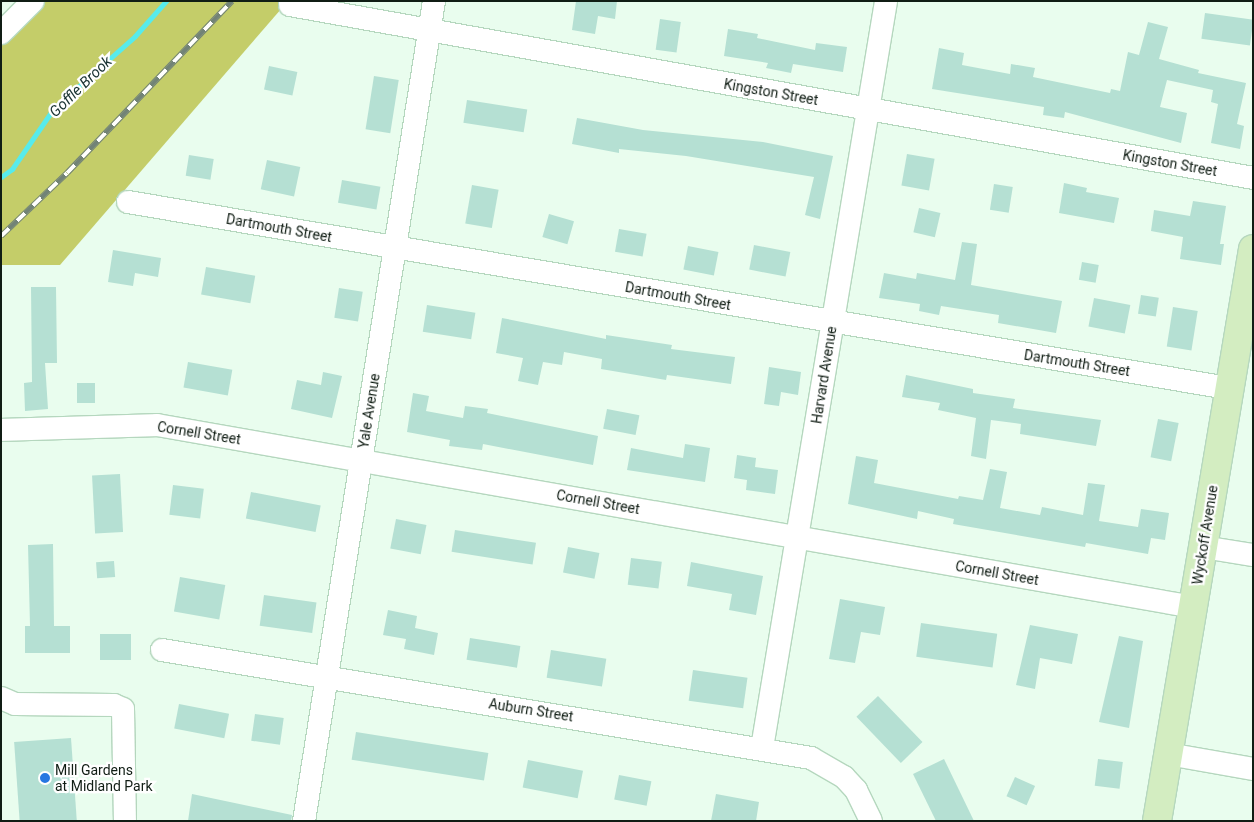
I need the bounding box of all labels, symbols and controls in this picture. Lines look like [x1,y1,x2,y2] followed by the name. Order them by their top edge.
[46,53,116,121] water label: Goffle Brook
[722,75,820,109] street label: Kingston Street
[1121,146,1219,180] street label: Kingston Street
[225,210,333,246] street label: Dartmouth Street
[624,278,732,314] street label: Dartmouth Street
[808,325,840,425] street label: Harvard Avenue
[1023,346,1131,380] street label: Dartmouth Street
[355,372,383,450] street label: Yale Avenue
[156,418,242,448] street label: Cornell Street
[1189,484,1221,586] street label: Wyckoff Avenue
[555,486,641,518] street label: Cornell Street
[954,557,1040,589] street label: Cornell Street
[488,695,574,725] street label: Auburn Street
[55,762,153,794] place label: Mill Gardens at Midland Park
[39,772,51,784] marker: Mill Gardens at Midland Park

